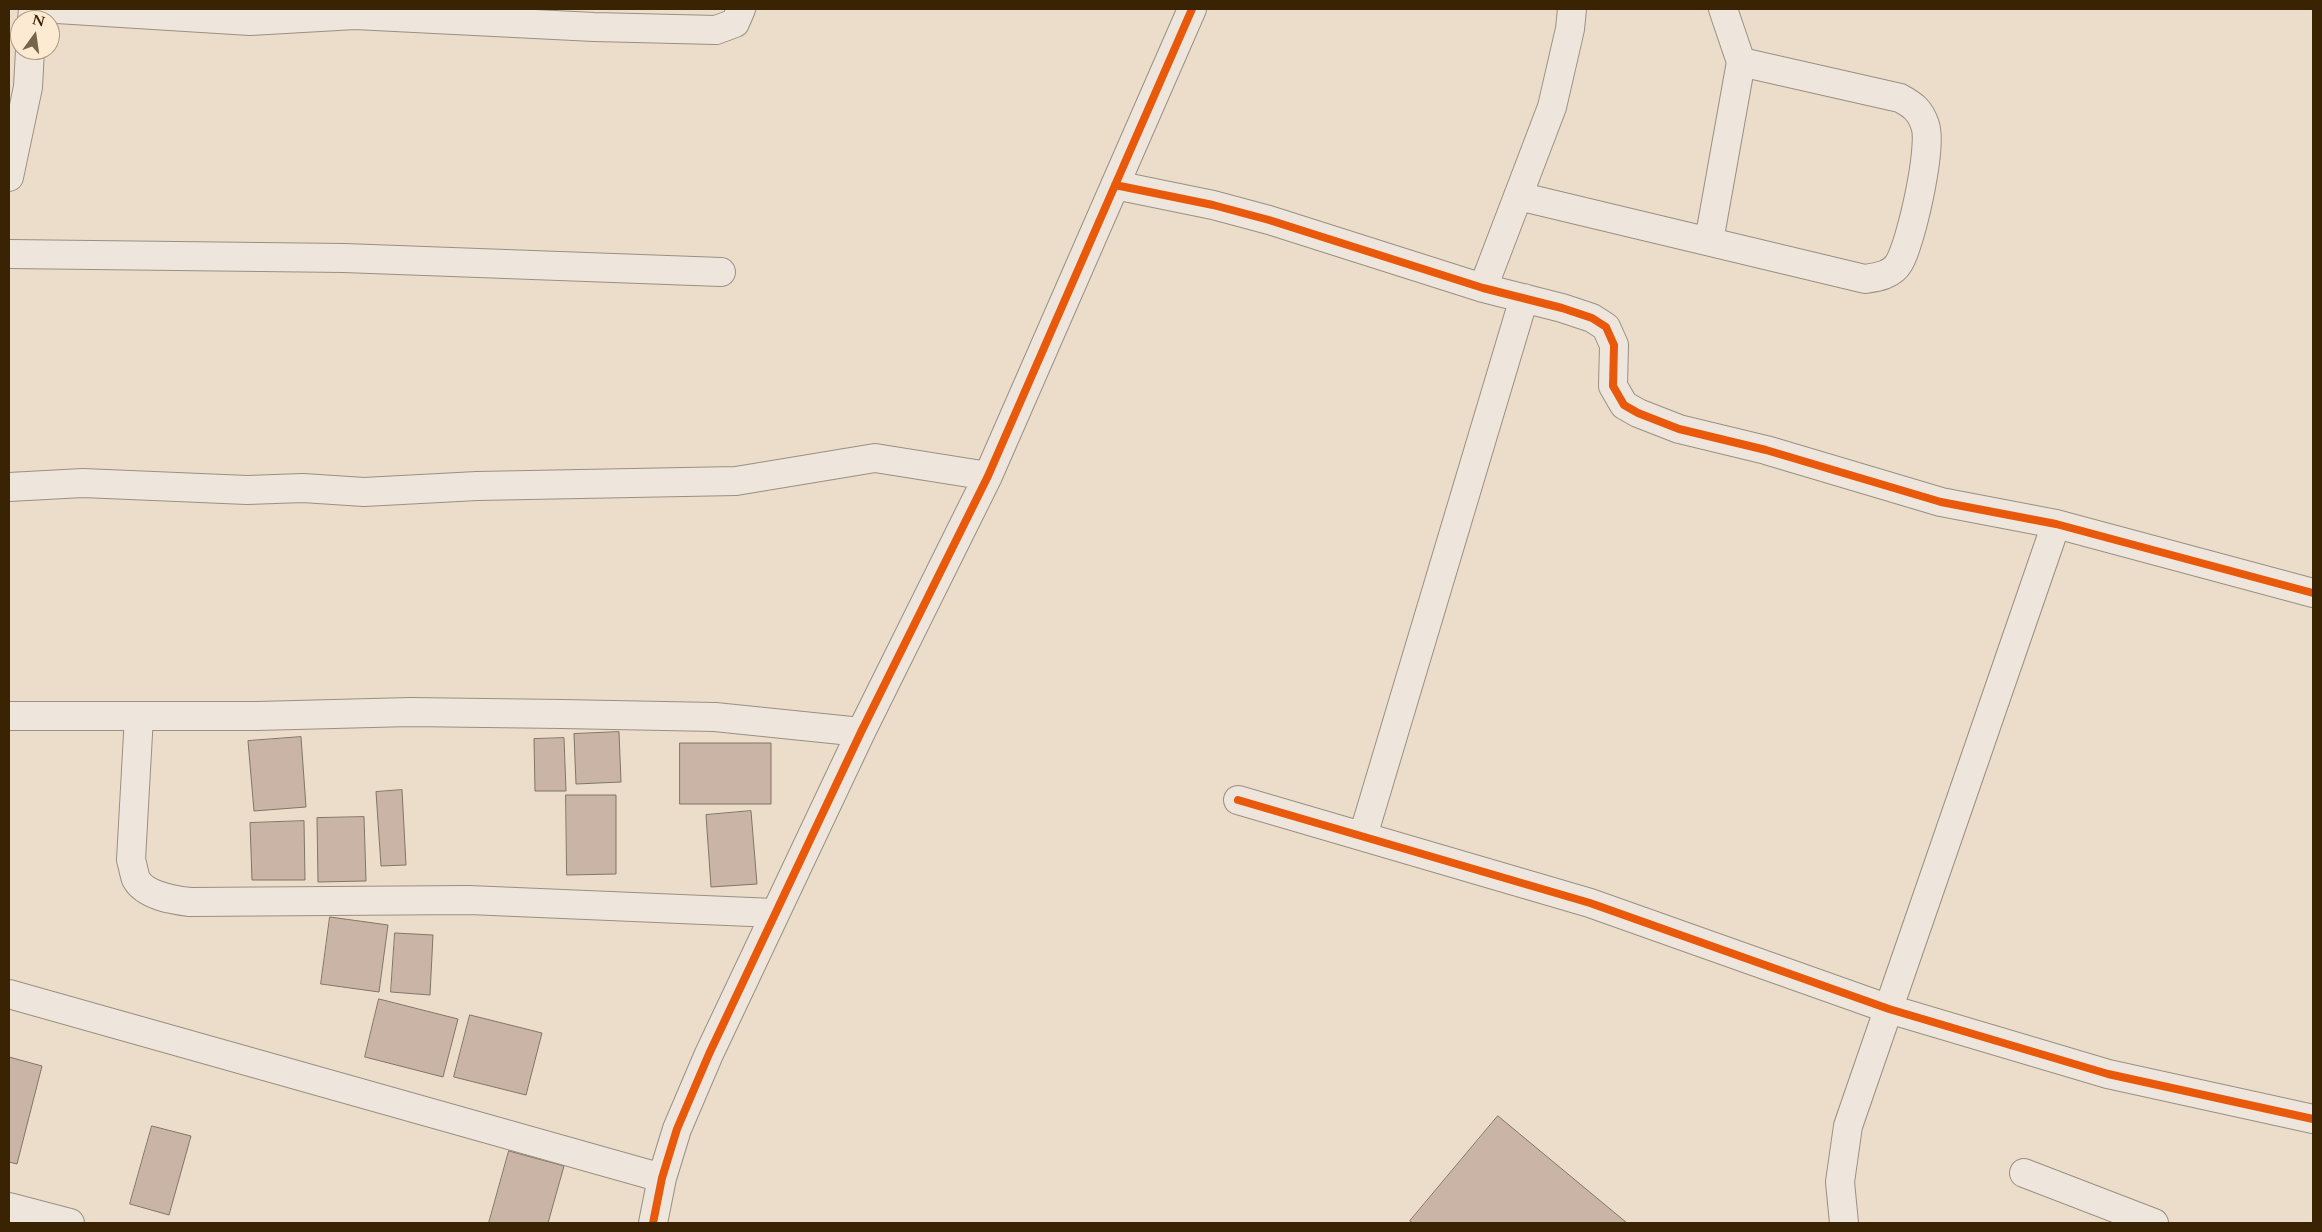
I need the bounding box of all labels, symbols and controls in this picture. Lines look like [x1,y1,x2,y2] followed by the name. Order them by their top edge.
[10,10,60,60] north arrow
[30,10,47,32] text: N

